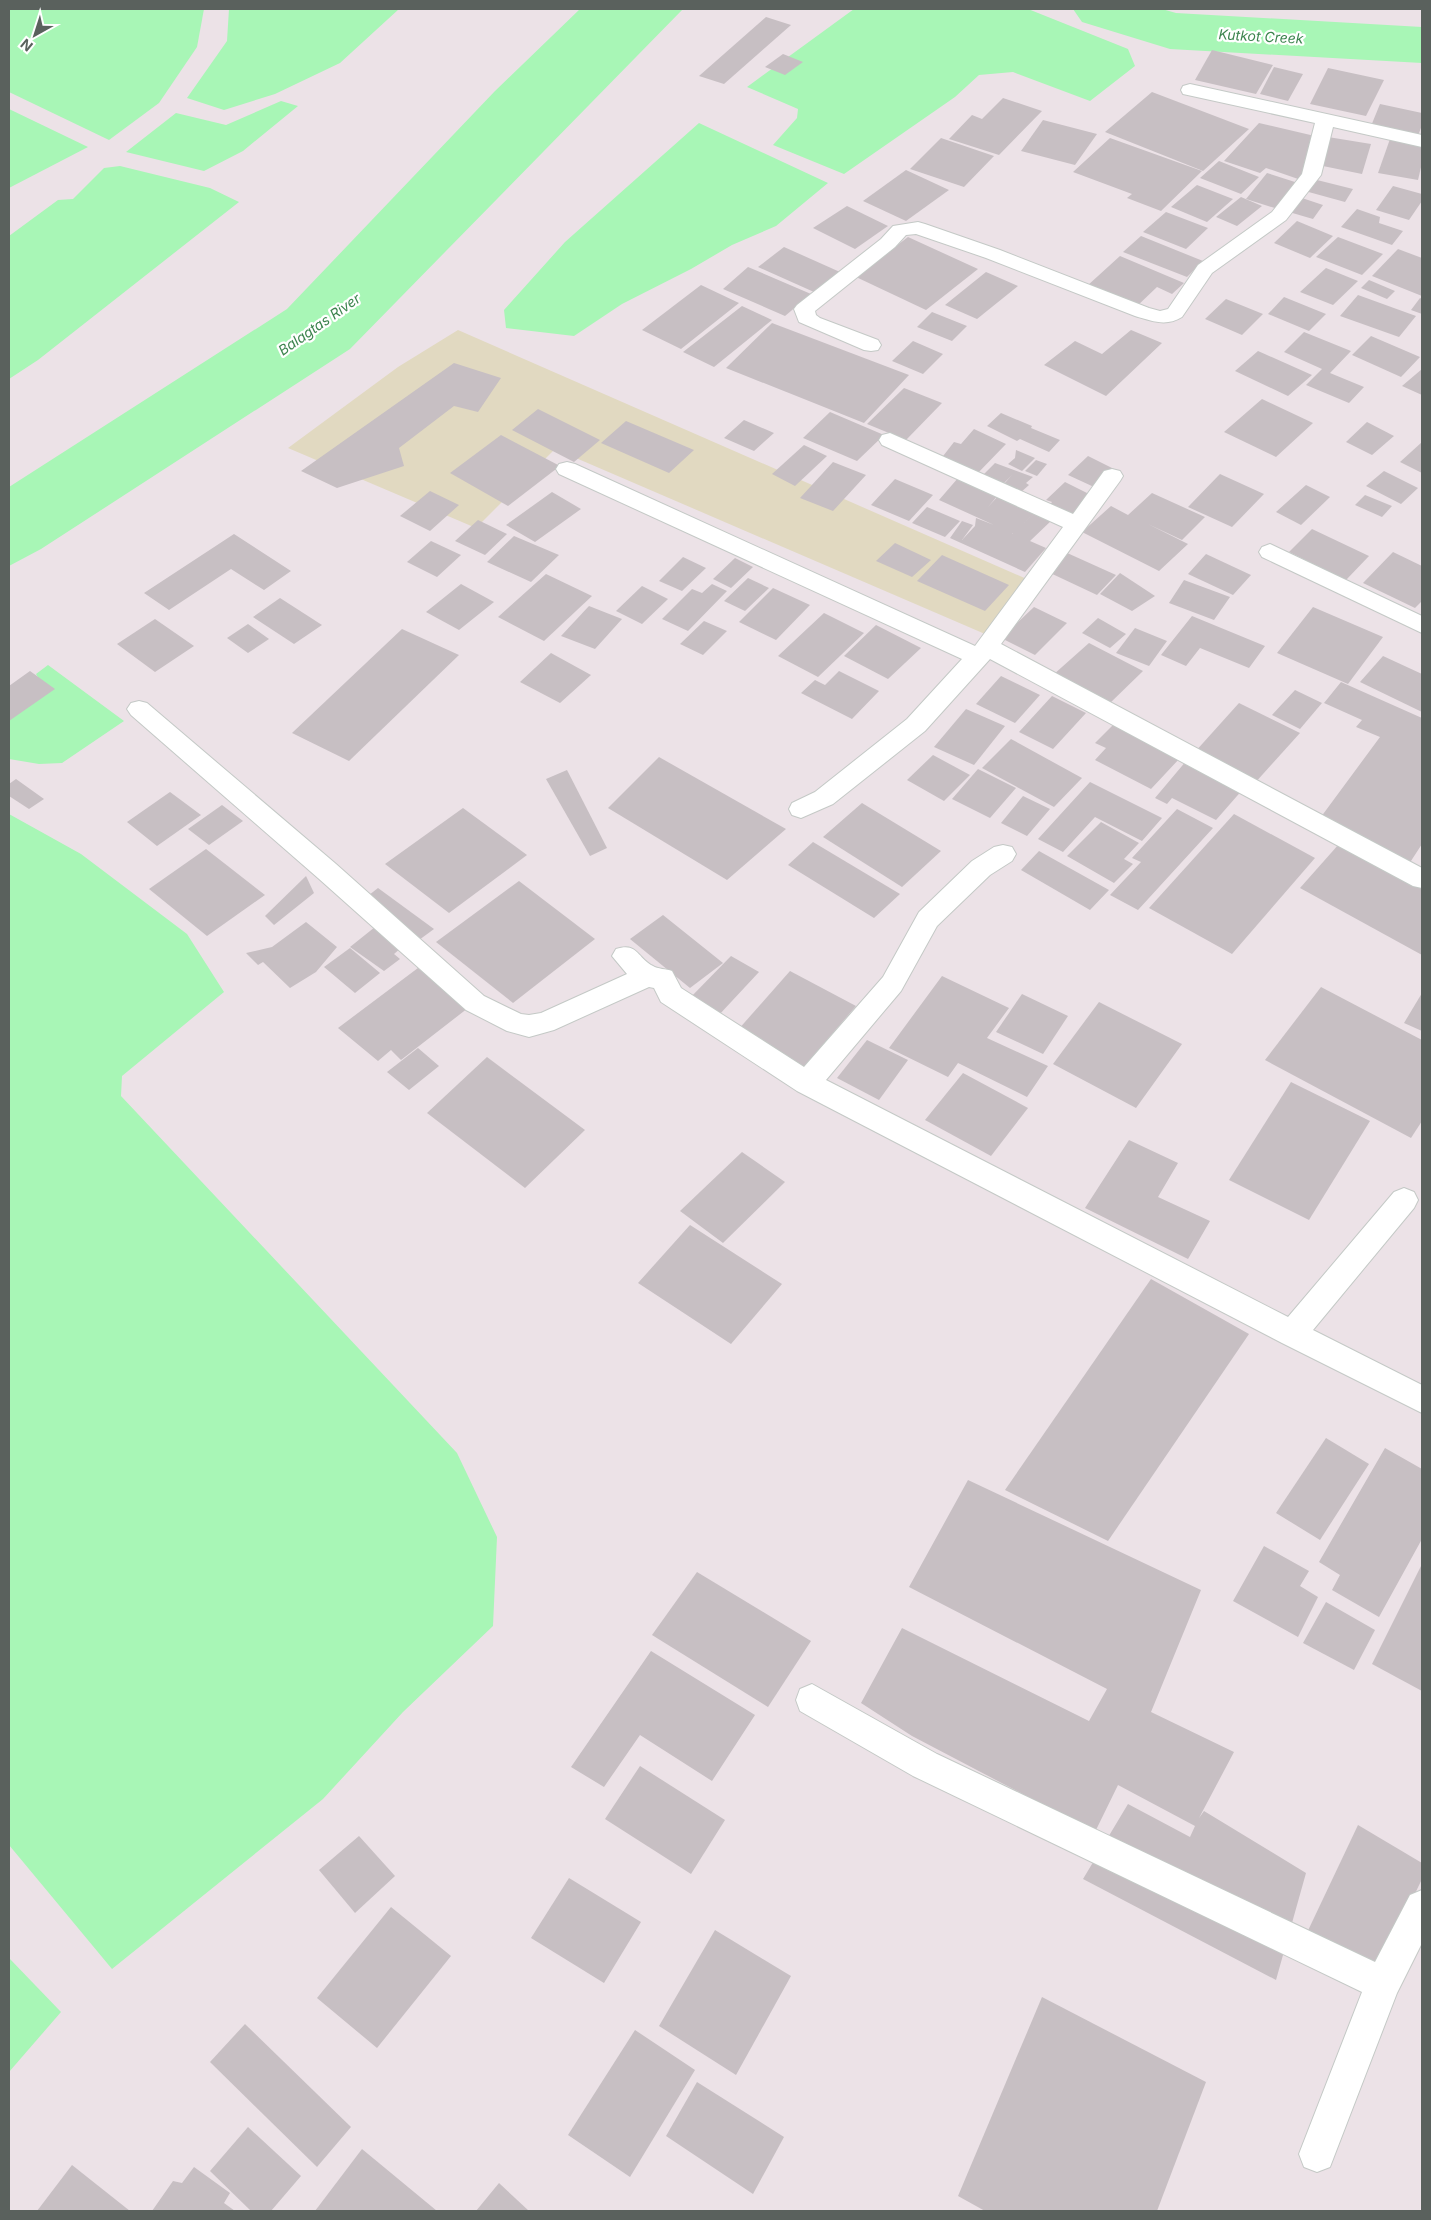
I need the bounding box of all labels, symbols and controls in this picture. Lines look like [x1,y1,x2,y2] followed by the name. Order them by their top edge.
[10,10,60,60] north arrow
[1218,25,1304,47] water label: Kutkot Creek
[17,36,36,55] text: N
[275,289,364,359] water label: Balagtas River

